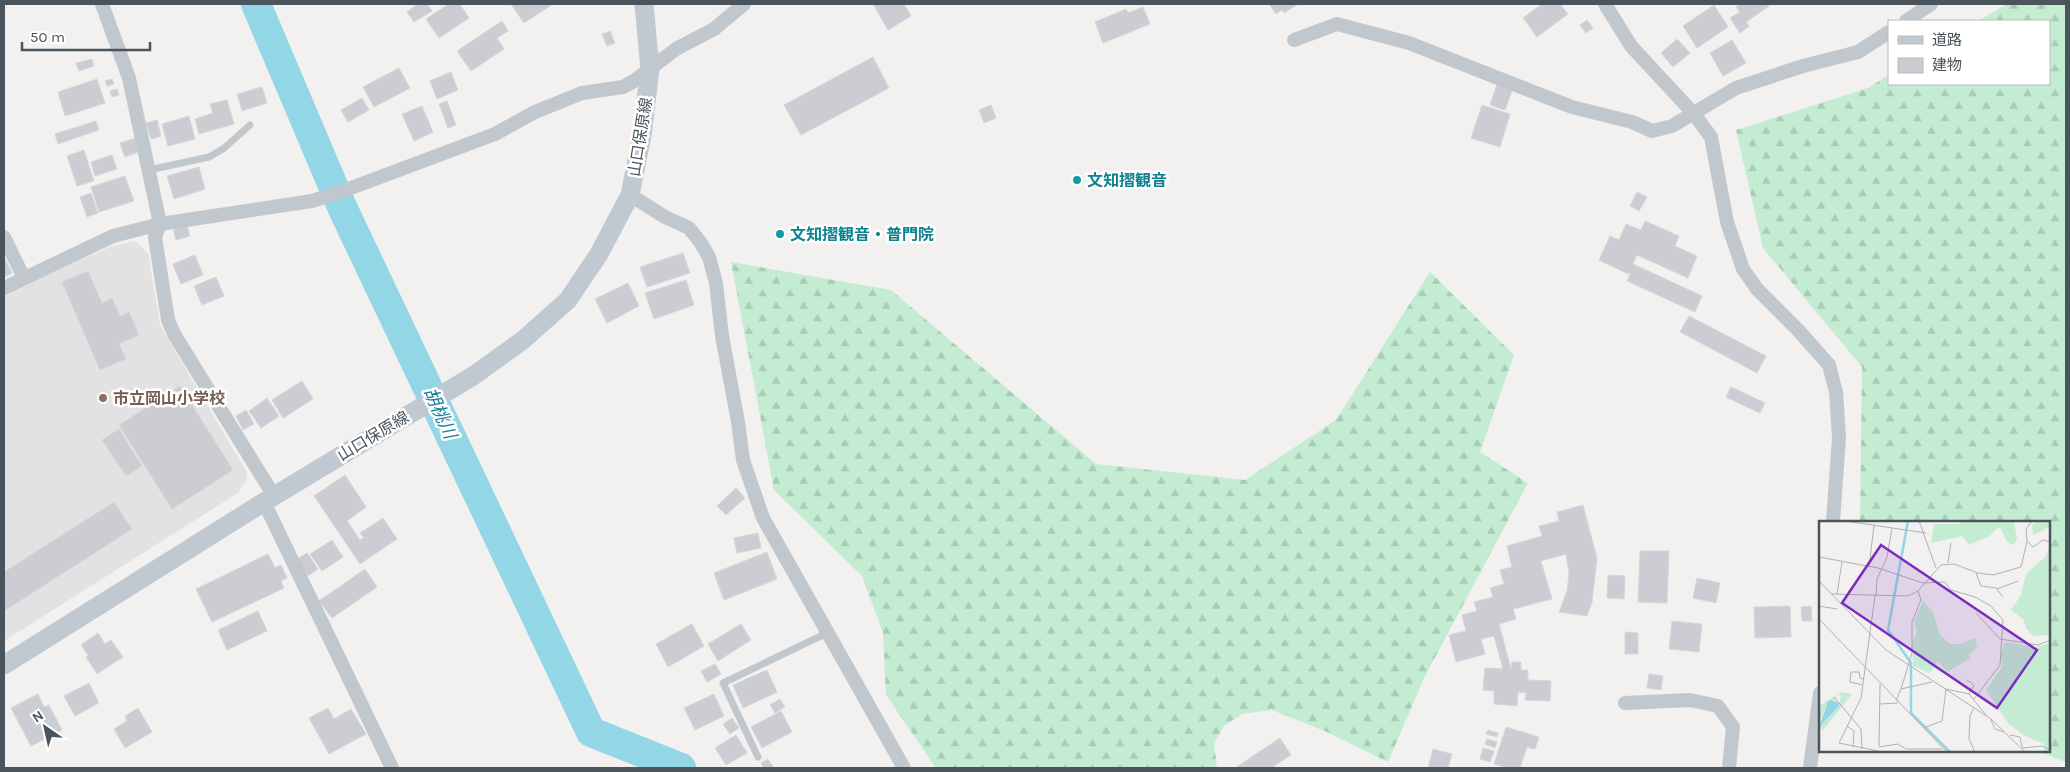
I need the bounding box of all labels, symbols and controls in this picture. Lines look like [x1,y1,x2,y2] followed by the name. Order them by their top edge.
[22,20,150,52] scale bar
[1888,20,2050,85] legend
[30,28,65,46] text: 50 m
[1932,31,1962,49] text: 道路
[1932,56,1962,74] text: 建物
[624,96,656,178] street label: 山口保原線
[1087,171,1167,190] place label: 文知摺観音
[1071,174,1083,186] marker: 文知摺観音
[790,225,934,244] place label: 文知摺観音・普門院
[774,228,786,240] marker: 文知摺観音・普門院
[419,384,462,444] water label: 胡桃川
[113,389,225,408] place label: 市立岡山小学校
[97,392,109,404] marker: 市立岡山小学校
[334,407,412,465] street label: 山口保原線
[1819,521,2050,752] inset map
[20,702,70,752] north arrow
[29,707,47,726] text: N

